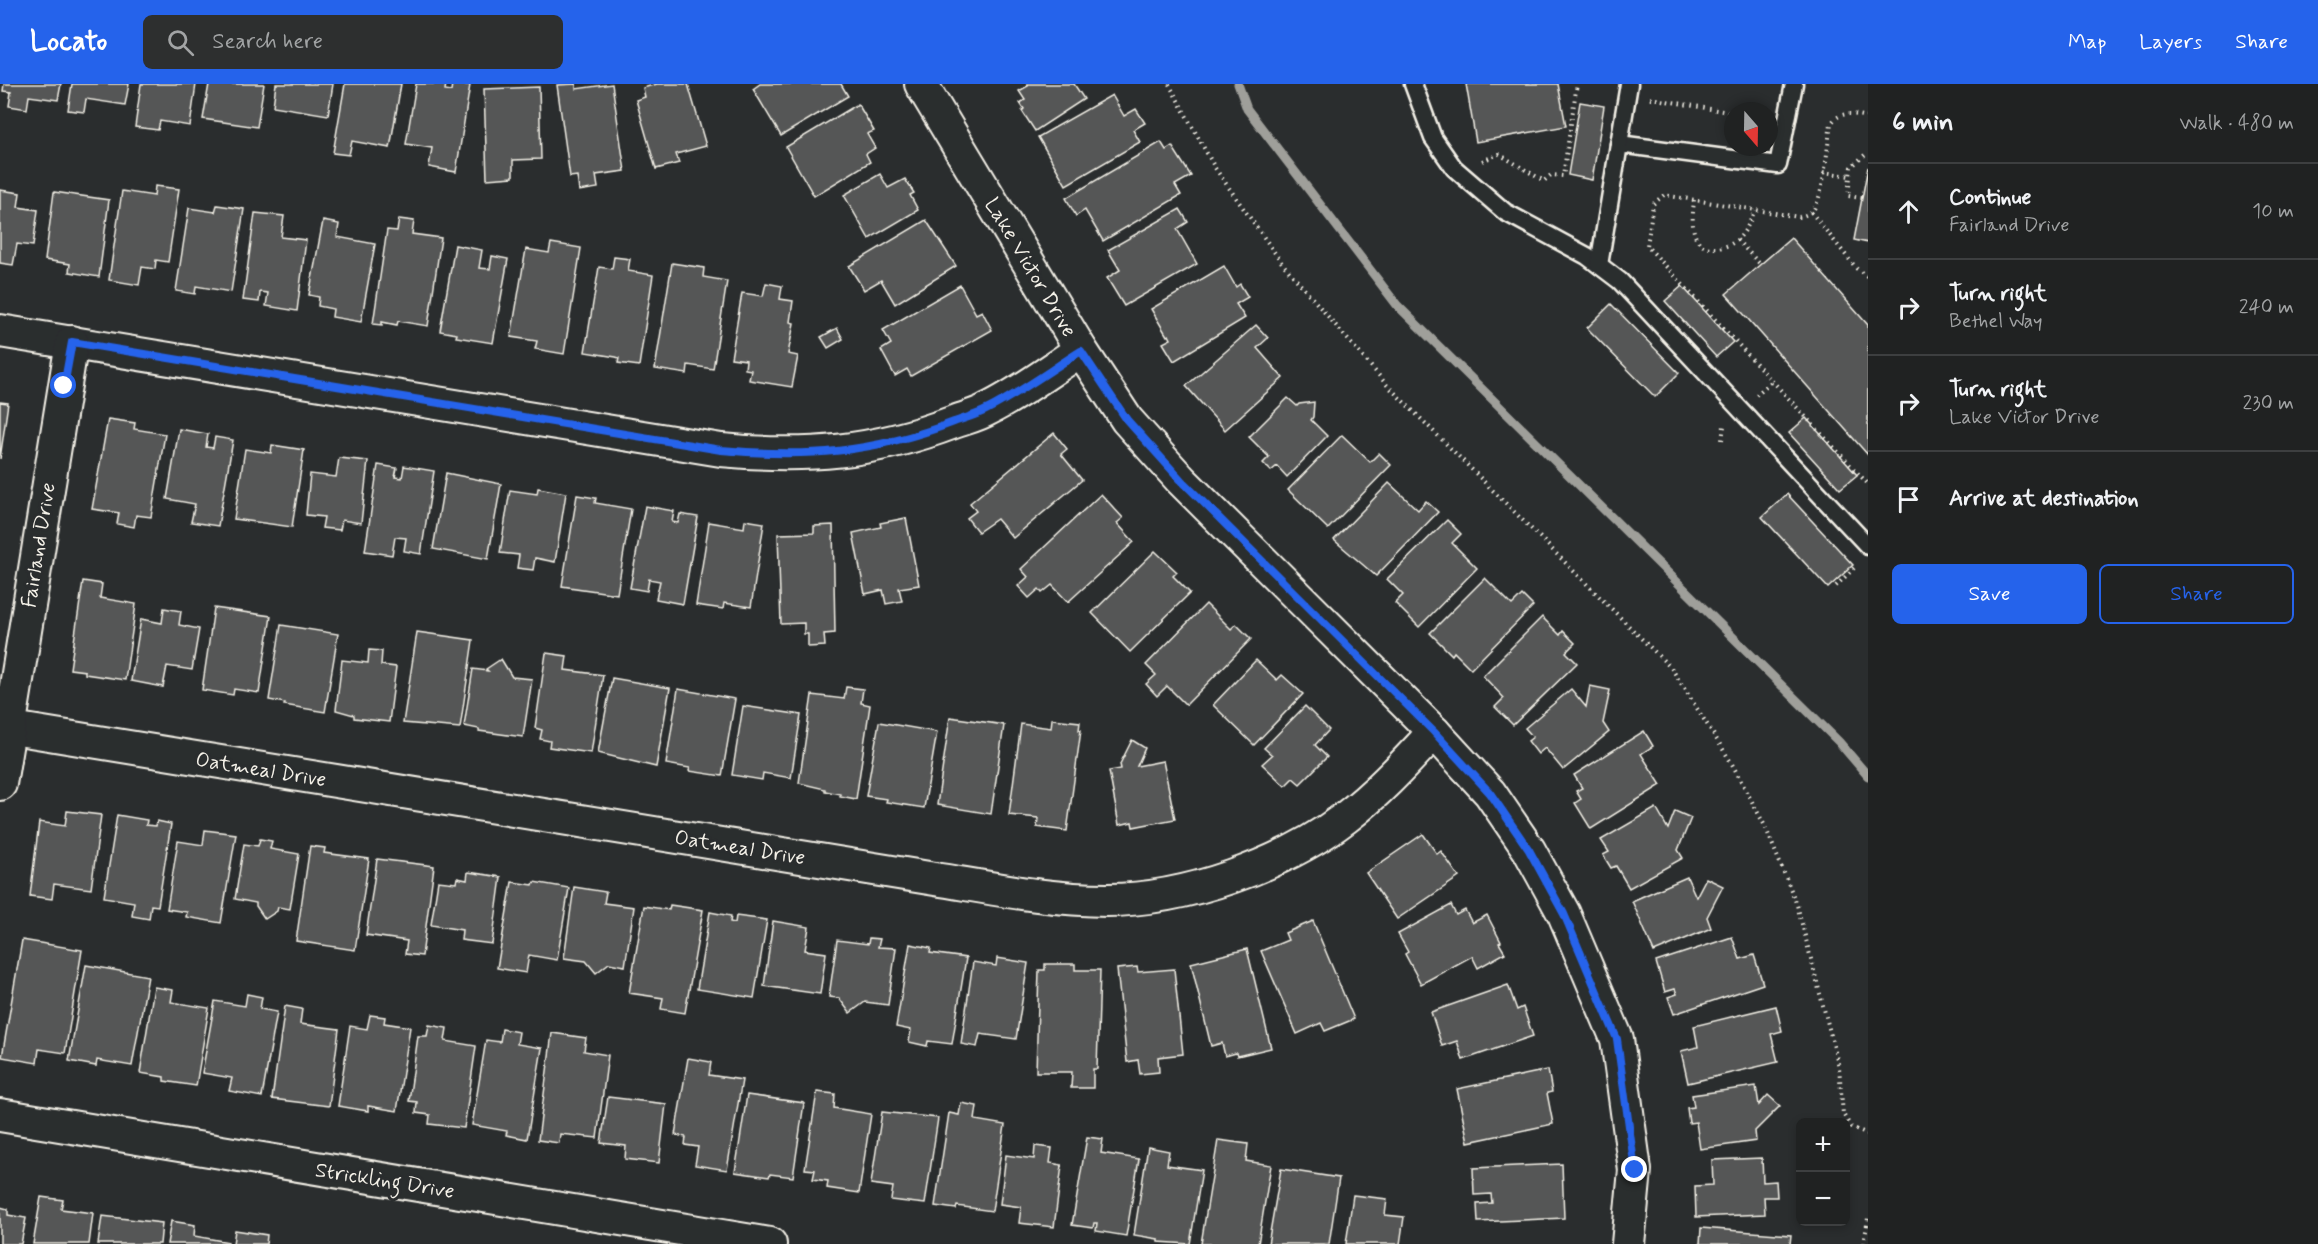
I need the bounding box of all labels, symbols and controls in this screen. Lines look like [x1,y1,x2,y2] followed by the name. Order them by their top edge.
[143,15,563,69] search box
[30,24,107,61] text: Locato
[164,26,197,59] icon: search
[212,28,323,56] text: Search here
[2068,28,2106,56] text: Map
[2139,28,2202,56] text: Layers
[2235,28,2288,56] text: Share
[1724,102,1778,156] north arrow
[1892,106,1954,140] text: 6 min
[2179,110,2294,137] text: Walk · 480 m
[1949,184,2031,212] text: Continue
[977,193,1083,342] street label: Lake Victor Drive
[1892,195,1925,228] icon: ahead
[2252,198,2294,225] text: 10 m
[1949,212,2070,239] text: Fairland Drive
[1949,280,2047,308] text: Turn right
[1892,291,1925,324] icon: right
[2239,294,2294,321] text: 240 m
[1949,308,2043,335] text: Bethel Way
[50,372,76,398] route start
[1949,376,2047,404] text: Turn right
[1892,387,1925,420] icon: right
[2242,390,2294,417] text: 230 m
[1949,404,2100,431] text: Lake Victor Drive
[15,480,63,610] street label: Fairland Drive
[1892,483,1925,516] icon: arrive
[1949,485,2139,513] text: Arrive at destination
[1892,564,2087,624] button: Save
[2099,564,2294,624] button: Share
[193,746,328,794] street label: Oatmeal Drive
[672,824,807,872] street label: Oatmeal Drive
[1796,1118,1850,1226] map controls
[1796,1118,1850,1172] button: +
[313,1156,457,1208] street label: Strickling Drive
[1621,1156,1647,1182] route end
[1796,1172,1850,1226] button: −

